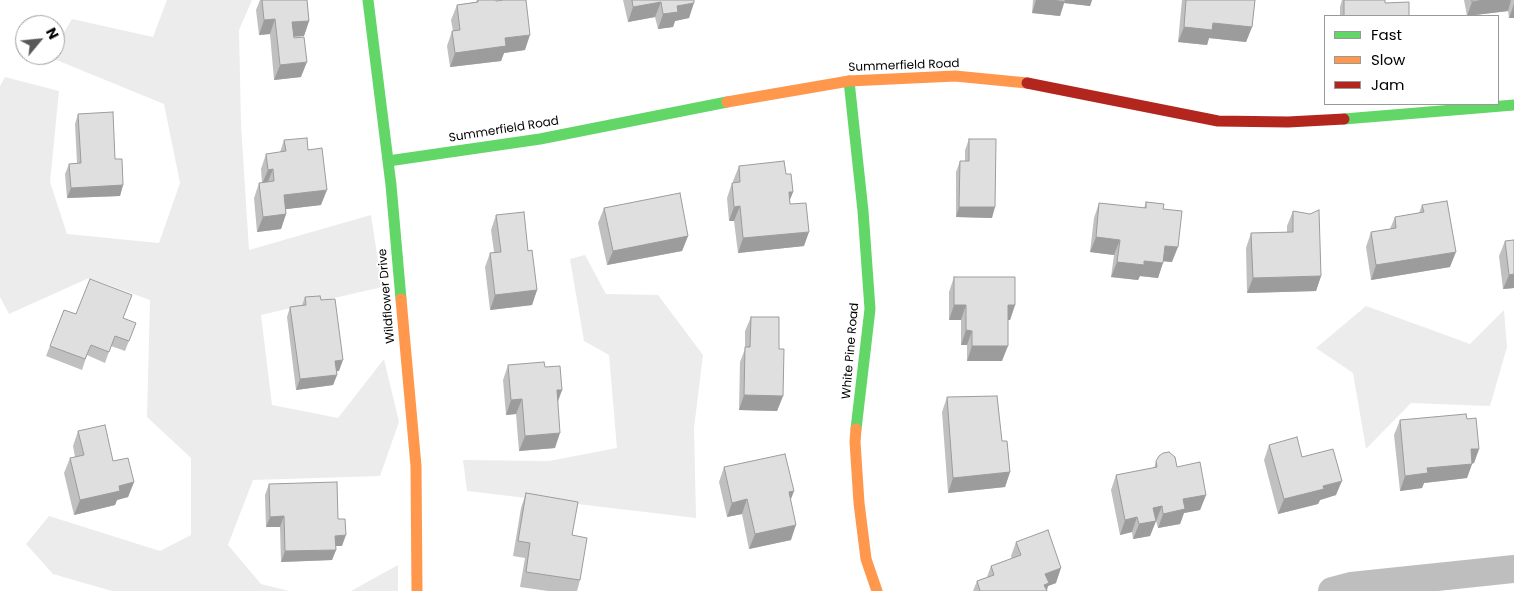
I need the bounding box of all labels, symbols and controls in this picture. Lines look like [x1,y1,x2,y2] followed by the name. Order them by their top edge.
[15,15,65,65] north arrow
[1324,15,1499,105] legend
[41,24,64,43] text: N
[1371,24,1402,45] text: Fast
[1371,49,1405,70] text: Slow
[848,57,960,75] street label: Summerfield Road
[1371,74,1405,95] text: Jam
[448,114,560,146] street label: Summerfield Road
[376,248,398,344] street label: Wildflower Drive
[840,302,862,400] street label: White Pine Road

